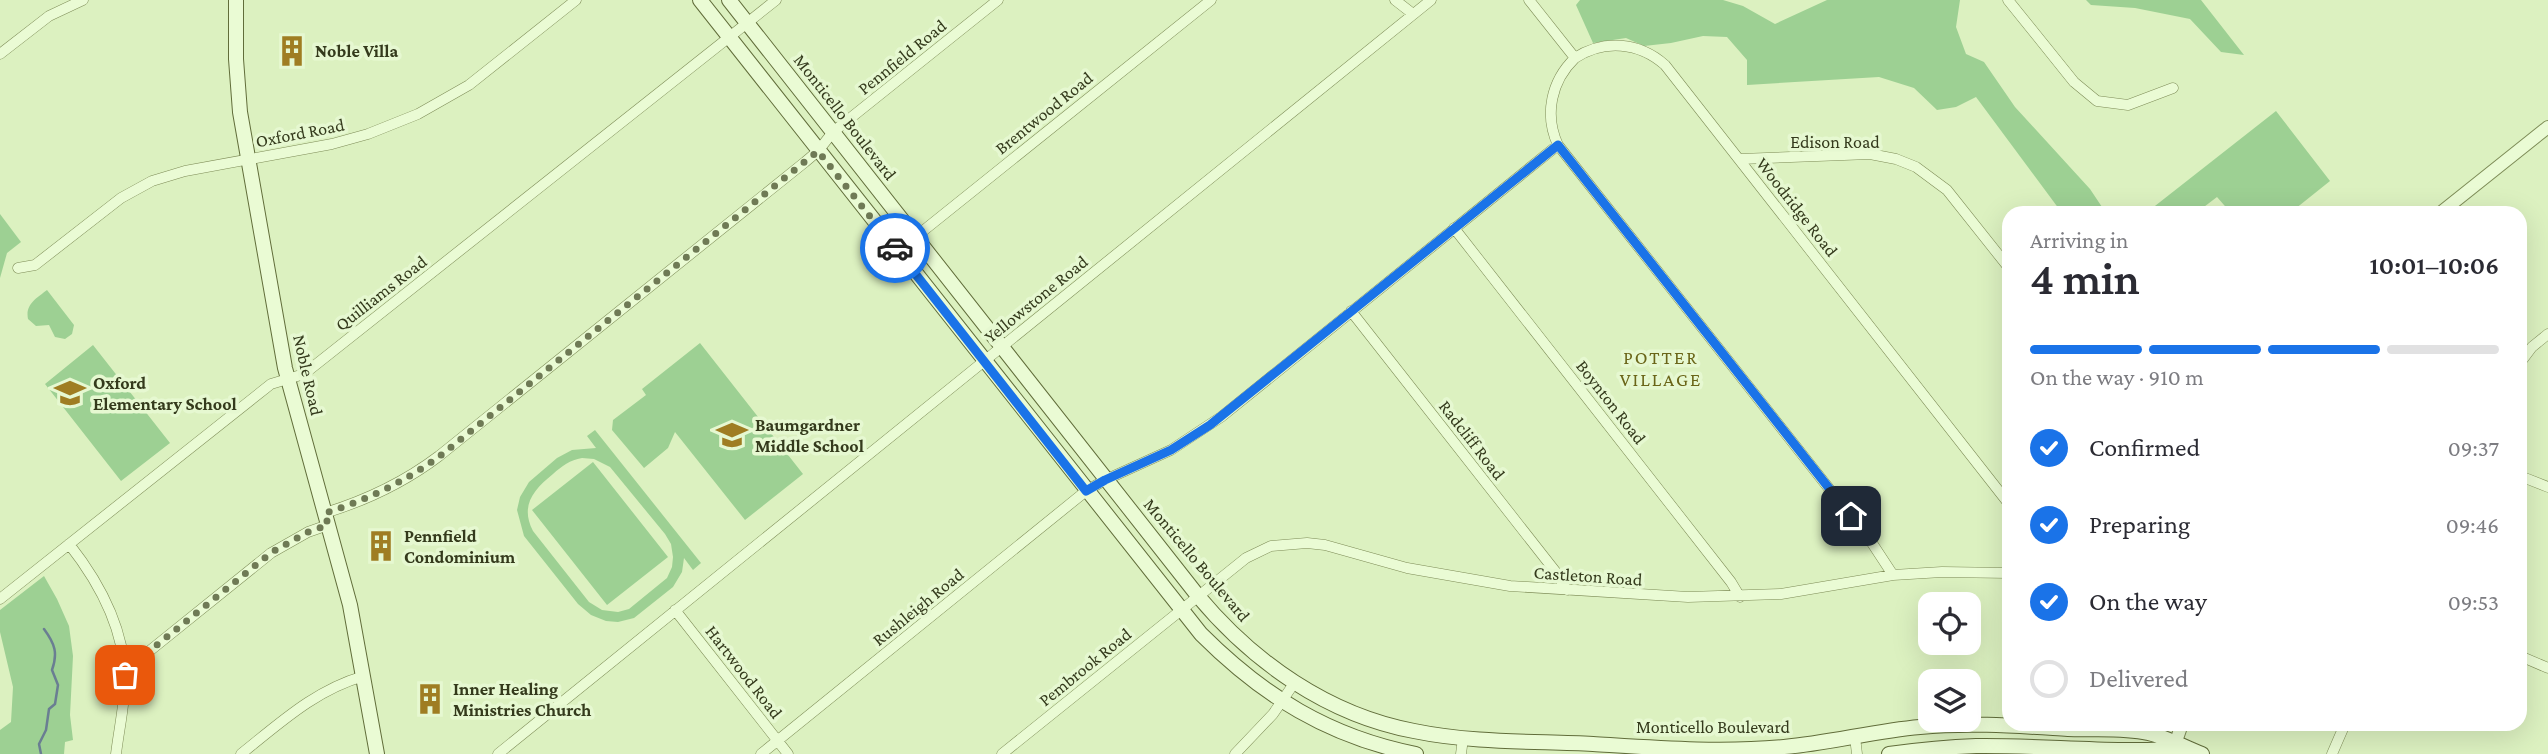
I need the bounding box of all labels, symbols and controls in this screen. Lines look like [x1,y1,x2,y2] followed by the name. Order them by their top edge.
[854,15,950,99] street label: Pennfield Road
[275,34,309,68] building icon: Noble Villa
[315,41,398,61] place label: Noble Villa
[790,50,901,184] street label: Monticello Boulevard
[991,67,1097,158] street label: Brentwood Road
[254,114,347,151] street label: Oxford Road
[1790,132,1880,152] street label: Edison Road
[1752,154,1842,261] street label: Woodridge Road
[860,213,930,283] courier
[2030,227,2128,253] text: Arriving in
[876,229,914,267] icon: car
[331,251,431,335] street label: Quilliams Road
[980,251,1092,347] street label: Yellowstone Road
[2370,251,2499,280] text: 10:01–10:06
[2030,253,2140,304] text: 4 min
[289,333,327,418] street label: Noble Road
[1620,347,1702,390] district label: POTTER VILLAGE
[1572,356,1650,448] street label: Boynton Road
[2030,364,2204,390] text: On the way · 910 m
[93,373,237,414] place label: Oxford Elementary School
[53,376,87,410] school or university icon: Oxford Elementary School
[1435,396,1509,484] street label: Radcliff Road
[755,415,864,456] place label: Baumgardner Middle School
[715,418,749,452] school or university icon: Baumgardner Middle School
[2030,429,2068,467] icon: check
[2089,433,2200,462] text: Confirmed
[2448,435,2499,461] text: 09:37
[1821,486,1881,546] pin
[1140,495,1255,626] street label: Monticello Boulevard
[1832,497,1870,535] icon: home
[2030,506,2068,544] icon: check
[2089,510,2190,539] text: Preparing
[2446,512,2499,538] text: 09:46
[404,526,516,567] place label: Pennfield Condominium
[364,529,398,563] building icon: Pennfield Condominium
[1533,562,1644,590] street label: Castleton Road
[868,564,968,650] street label: Rushleigh Road
[2030,583,2068,621] icon: check
[2089,587,2207,616] text: On the way
[2448,589,2499,615] text: 09:53
[1918,592,1981,732] map controls
[1918,592,1981,655] button: locate
[701,621,787,723] street label: Hartwood Road
[1035,623,1135,710] street label: Pembrook Road
[95,645,155,705] pin
[106,656,144,694] icon: bag
[2089,664,2188,693] text: Delivered
[1918,669,1981,732] button: layers
[453,679,592,720] place label: Inner Healing Ministries Church
[413,682,447,716] building icon: Inner Healing Ministries Church
[1636,717,1791,737] street label: Monticello Boulevard

